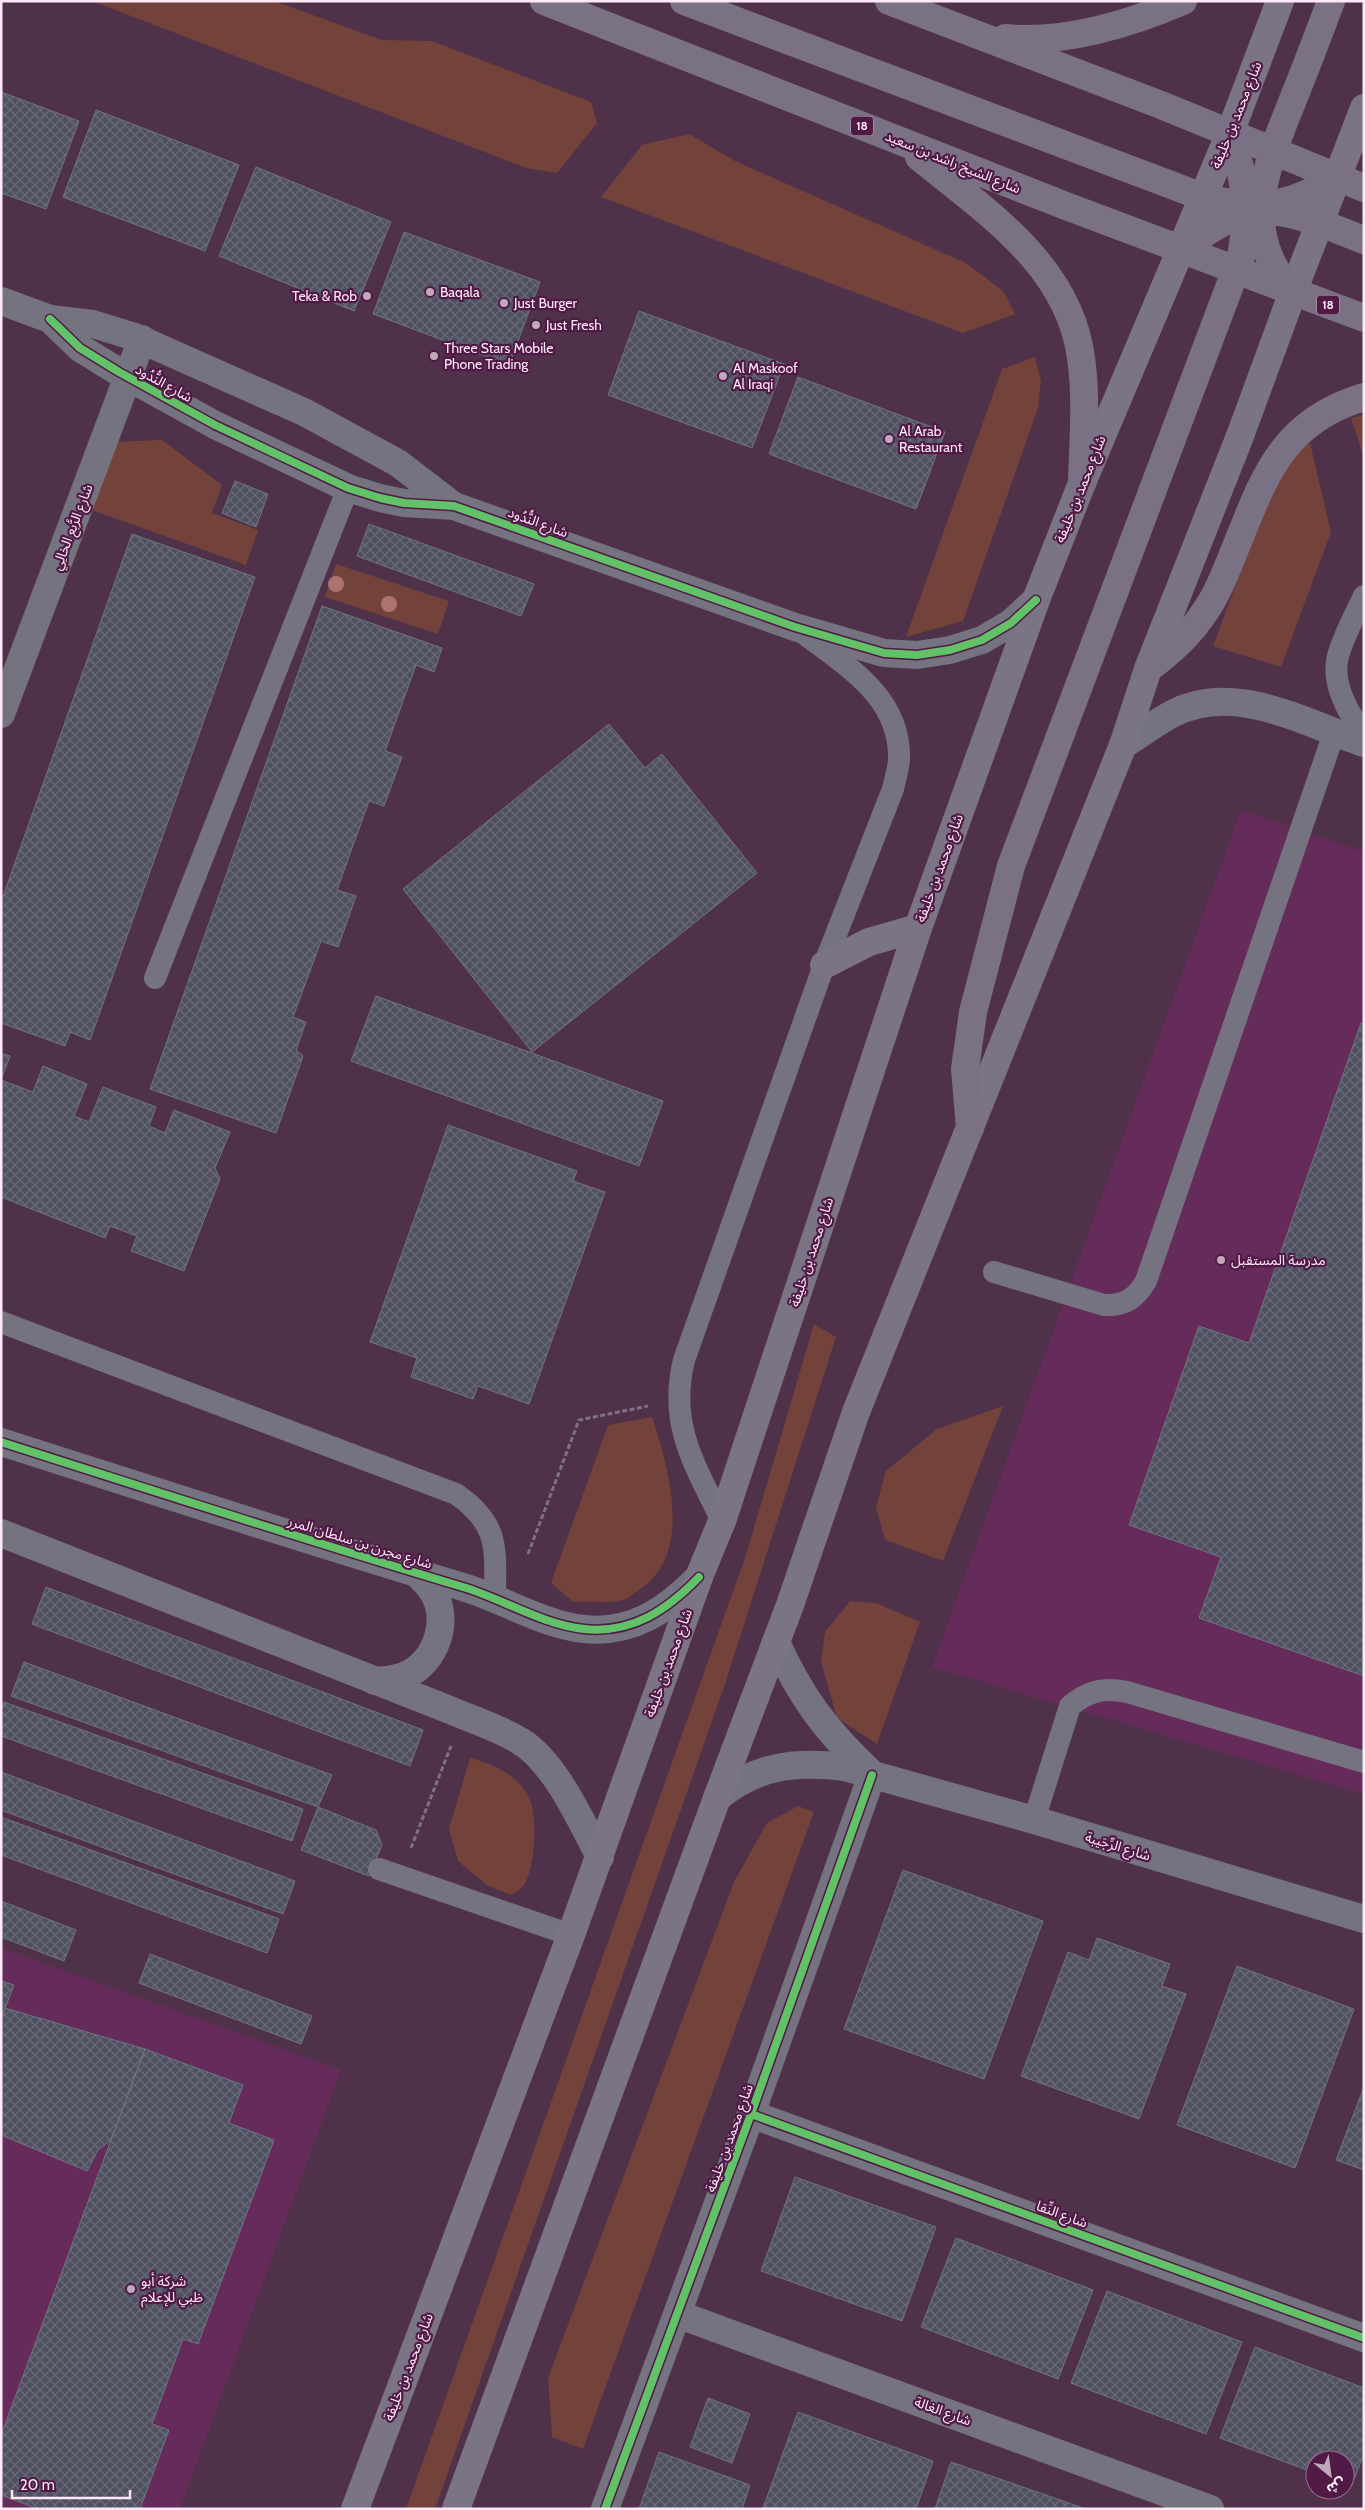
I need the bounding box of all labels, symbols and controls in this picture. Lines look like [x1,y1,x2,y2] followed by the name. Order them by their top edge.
[1206,59,1268,172] street label: شارع محمد بن خليفة
[851,116,873,136] road number: 18
[882,127,1023,199] street label: شارع الشيخ راشد بن سعيد
[440,283,480,301] place label: Baqala
[424,286,436,298] marker: Baqala
[292,287,357,305] place label: Teka & Rob
[361,290,373,302] marker: Teka & Rob
[513,294,578,312] place label: Just Burger
[1317,296,1339,314] road number: 18
[498,297,510,309] marker: Just Burger
[545,316,602,334] place label: Just Fresh
[530,319,542,331] marker: Just Fresh
[444,339,554,373] place label: Three Stars Mobile Phone Trading
[428,350,440,362] marker: Three Stars Mobile Phone Trading
[131,359,196,408] street label: شارع النُّدُود
[733,359,798,393] place label: Al Maskoof Al Iraqi
[717,370,729,382] marker: Al Maskoof Al Iraqi
[899,422,963,456] place label: Al Arab Restaurant
[883,433,895,445] marker: Al Arab Restaurant
[1050,433,1112,546] street label: شارع محمد بن خليفة
[47,481,99,573] street label: شارع الرُّبع الخالِي
[505,502,571,543] street label: شارع النُّدُود
[911,811,969,925] street label: شارع محمد بن خليفة
[785,1195,839,1310] street label: شارع محمد بن خليفة
[1231,1251,1326,1269] place label: مدرسة المستقبل
[1215,1254,1227,1266] marker: مدرسة المستقبل
[284,1511,434,1574] street label: شارع مجرن بن سلطان المرر
[640,1606,698,1720] street label: شارع محمد بن خليفة
[1083,1828,1153,1866] street label: شارع الرِّجَيبة
[701,2081,759,2195] street label: شارع محمد بن خليفة
[1033,2196,1090,2233] street label: شارع النِّقا
[141,2272,203,2308] place label: شركة أبو ظبي للإعلام
[125,2283,137,2295] marker: شركة أبو ظبي للإعلام
[379,2311,439,2424] street label: شارع محمد بن خليفة
[911,2392,974,2431] street label: شارع الغالة
[1305,2450,1355,2500] north arrow
[12,2468,130,2500] scale bar
[1324,2474,1349,2499] text: ش
[20,2476,55,2494] text: 20 m

